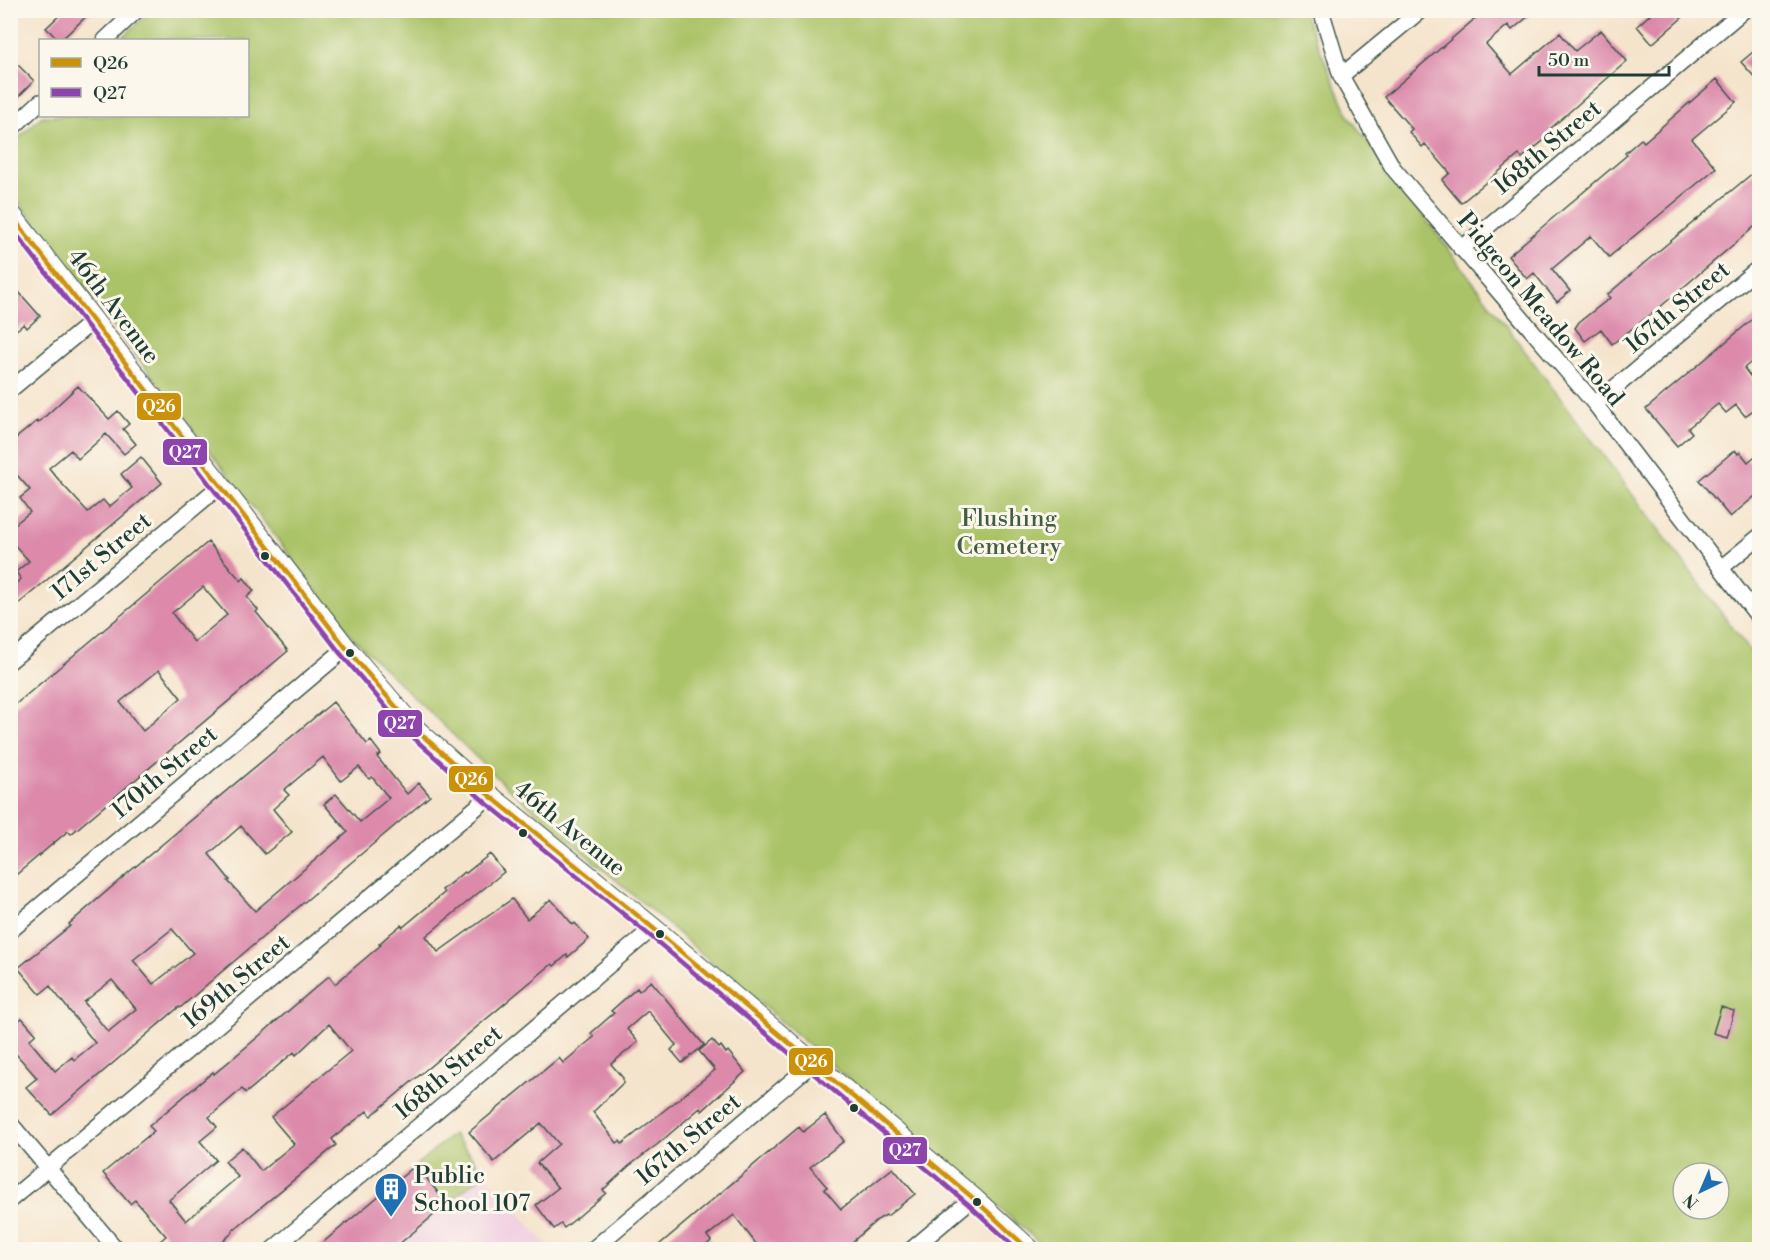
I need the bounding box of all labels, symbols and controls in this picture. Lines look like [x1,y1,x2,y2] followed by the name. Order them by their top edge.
[39,39,249,117] legend
[1539,39,1670,77] scale bar
[1548,49,1590,72] text: 50 m
[93,52,128,75] text: Q26
[93,82,126,105] text: Q27
[1487,94,1608,202] street label: 168th Street
[1450,206,1630,413] street label: Pidgeon Meadow Road
[60,243,166,370] street label: 46th Avenue
[1619,255,1737,360] street label: 167th Street
[136,392,182,421] line badge: Q26
[142,397,176,417] text: Q26
[162,438,208,466] line badge: Q27
[169,443,202,463] text: Q27
[956,504,1062,562] park label: Flushing Cemetery
[45,506,158,607] street label: 171st Street
[259,550,271,562] unlabelled marker
[344,647,356,659] unlabelled marker
[377,709,423,738] line badge: Q27
[384,714,417,734] text: Q27
[105,719,224,826] street label: 170th Street
[448,765,494,793] line badge: Q26
[454,770,488,790] text: Q26
[507,774,632,883] street label: 46th Avenue
[517,827,529,839] unlabelled marker
[177,928,297,1036] street label: 169th Street
[654,928,666,940] unlabelled marker
[388,1019,509,1127] street label: 168th Street
[788,1047,834,1076] line badge: Q26
[794,1052,828,1072] text: Q26
[630,1087,748,1192] street label: 167th Street
[848,1102,860,1114] unlabelled marker
[882,1136,928,1165] line badge: Q27
[889,1141,922,1161] text: Q27
[414,1161,530,1219] place label: Public School 107
[1671,1161,1731,1221] north arrow
[373,1171,409,1218] building icon: Public School 107
[1680,1189,1703,1213] text: N
[971,1196,983,1208] unlabelled marker

